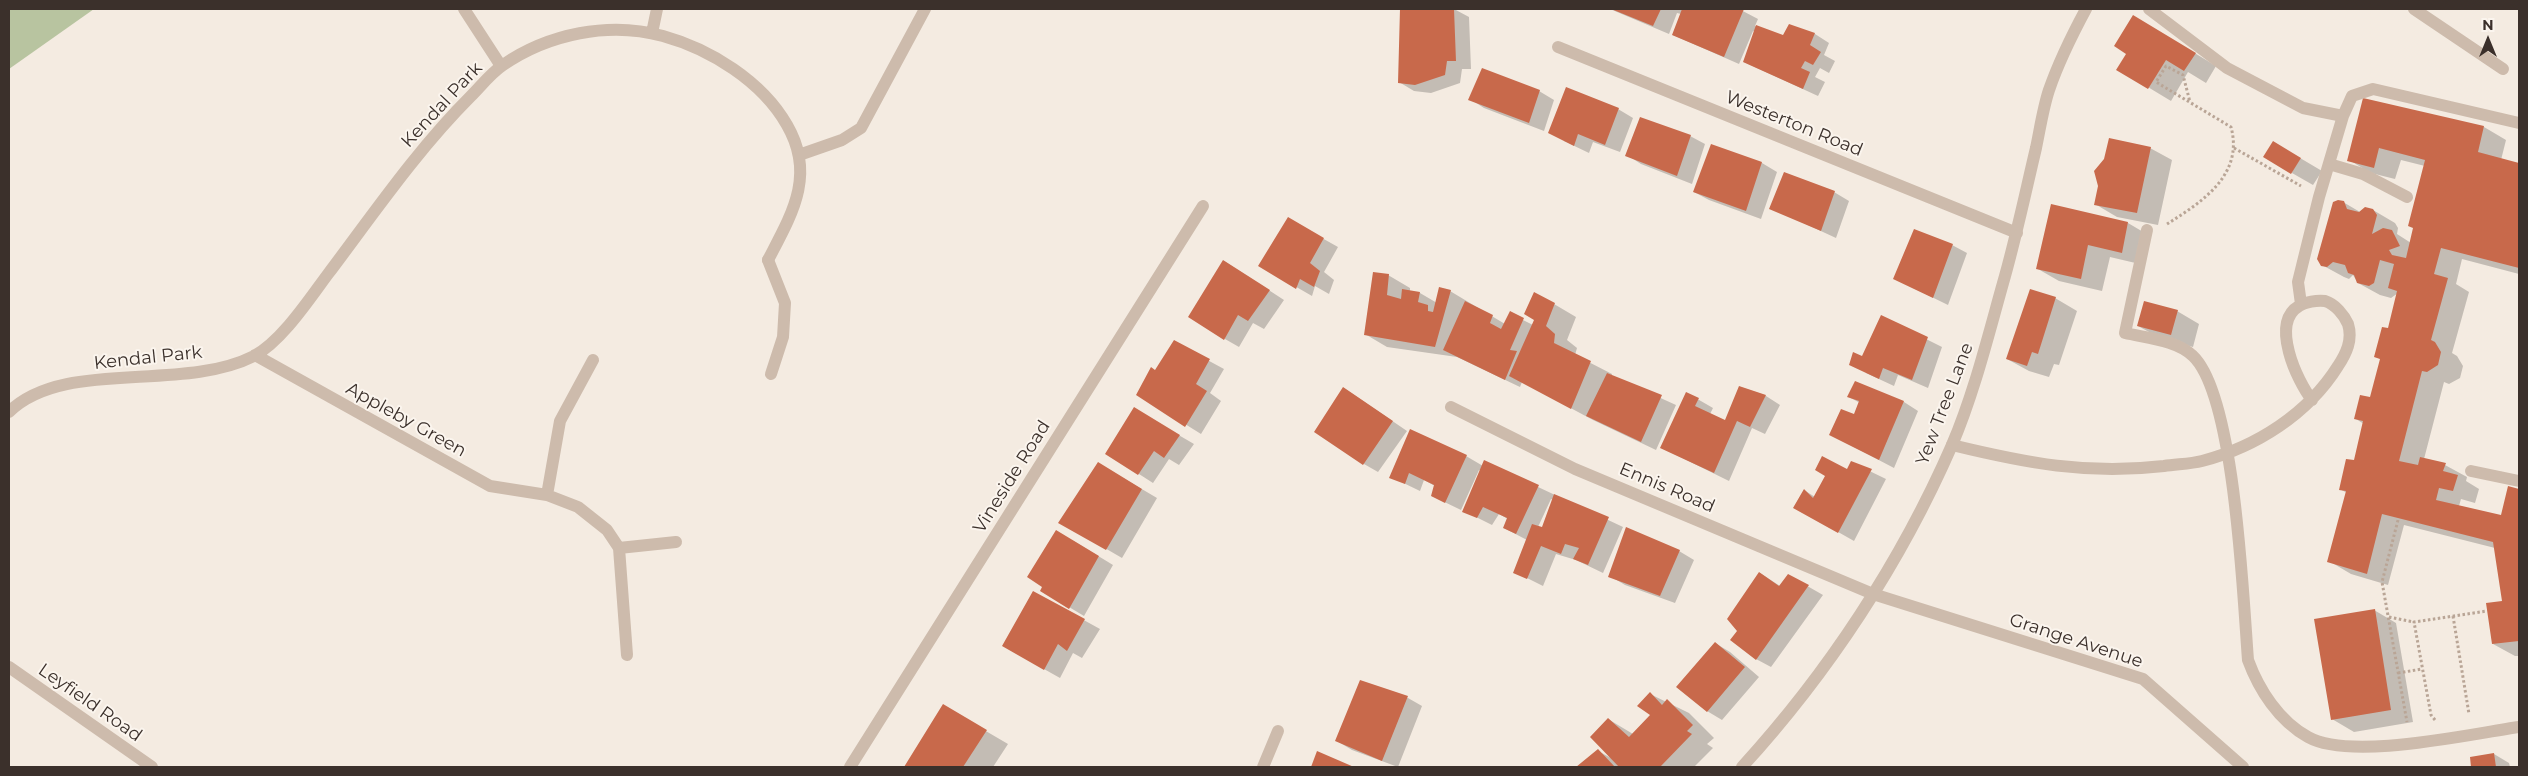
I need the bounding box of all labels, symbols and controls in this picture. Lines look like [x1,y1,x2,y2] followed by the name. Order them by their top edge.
[2463,15,2513,65] north arrow
[2482,16,2494,34] text: N
[397,58,487,152] street label: Kendal Park
[1722,87,1866,161] street label: Westerton Road
[1912,340,1978,468] street label: Yew Tree Lane
[93,342,203,374] street label: Kendal Park
[342,378,470,462] street label: Appleby Green
[969,417,1055,537] street label: Vineside Road
[1616,458,1718,518] street label: Ennis Road
[2007,609,2145,673] street label: Grange Avenue
[34,659,146,747] street label: Leyfield Road

